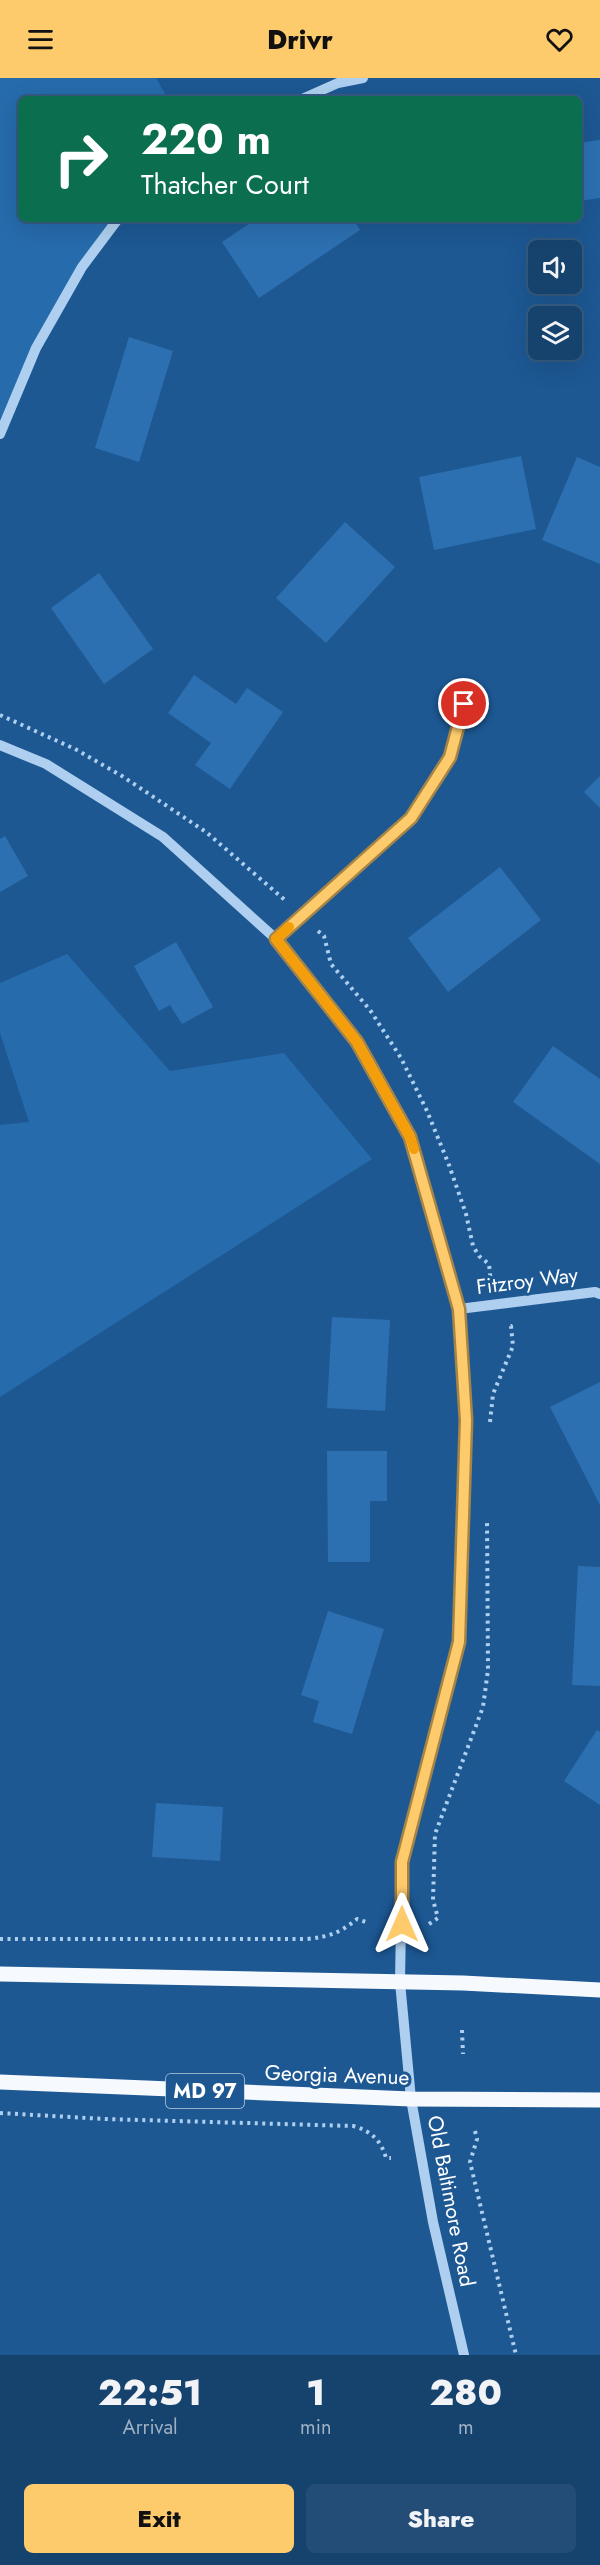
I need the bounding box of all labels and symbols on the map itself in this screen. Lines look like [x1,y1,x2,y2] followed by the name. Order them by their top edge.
[438,678,489,729] pin
[474,1260,580,1302] street label: Fitzroy Way
[370,1892,434,1956] position arrow
[264,2057,410,2093] street label: Georgia Avenue
[166,2074,244,2108] road number: MD 97
[420,2113,482,2289] street label: Old Baltimore Road

